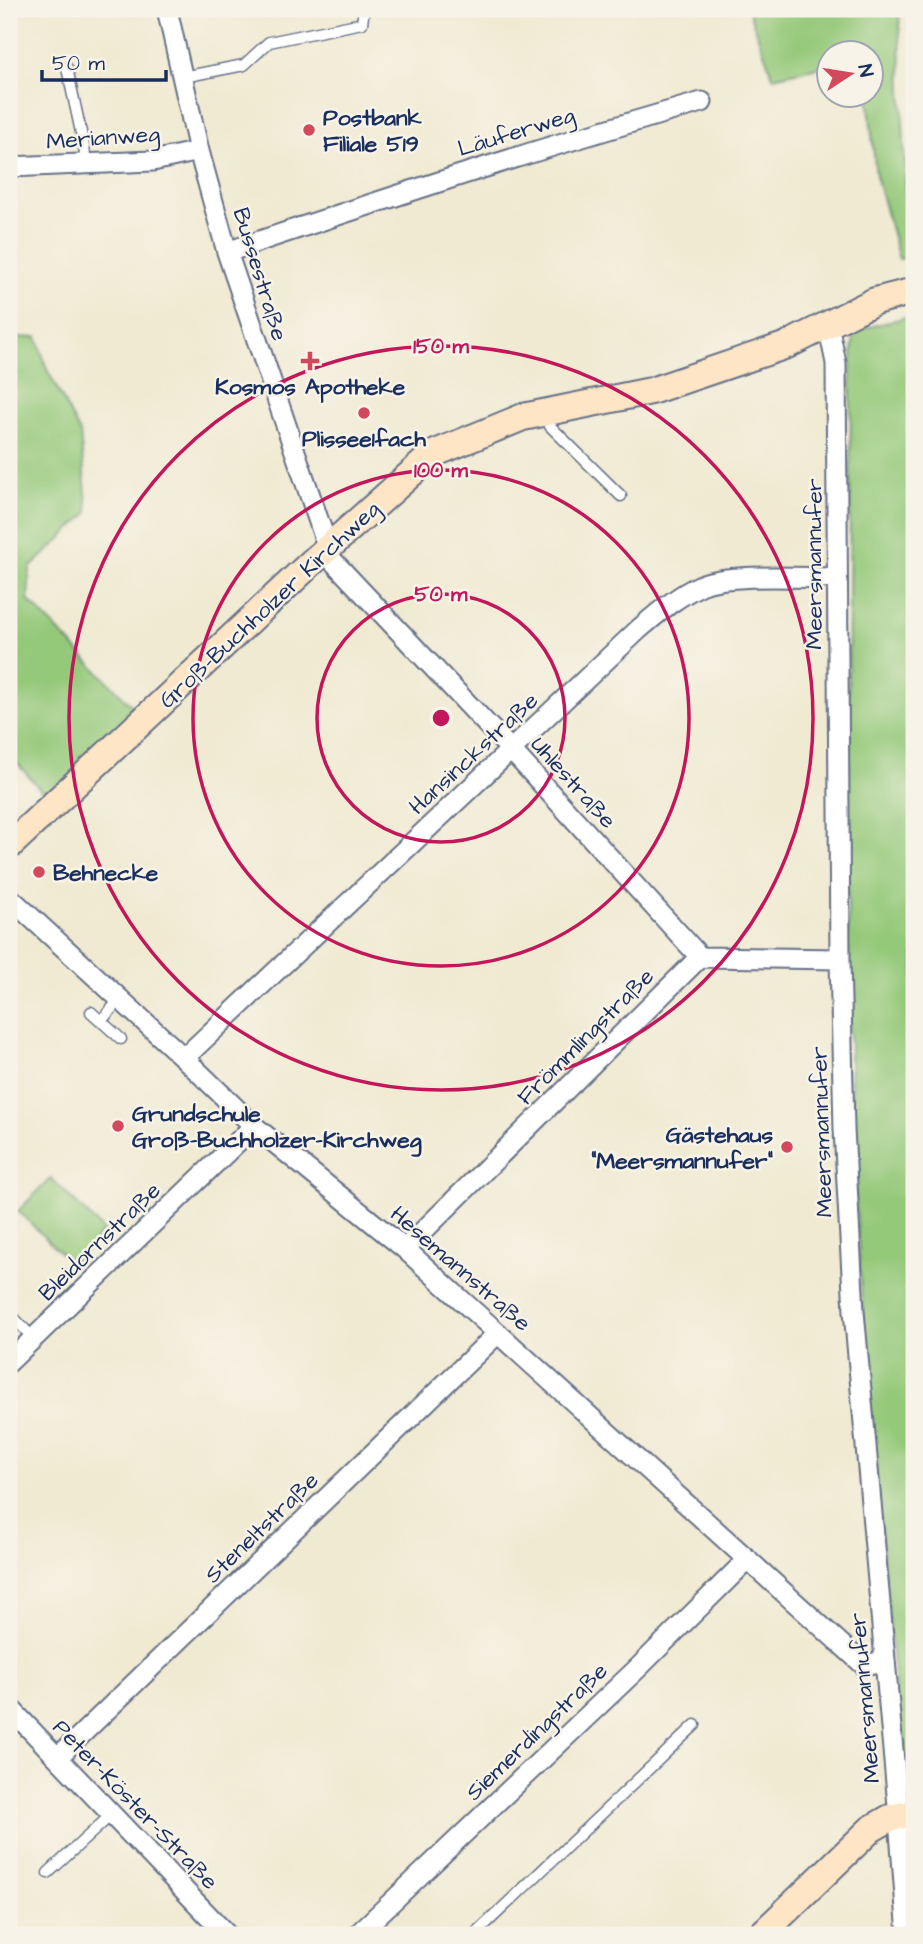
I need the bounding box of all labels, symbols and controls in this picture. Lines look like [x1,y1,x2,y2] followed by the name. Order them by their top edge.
[42,38,166,82] scale bar
[814,38,884,108] north arrow
[52,49,106,78] text: 50 m
[851,62,880,79] text: N
[454,99,579,166] street label: Läuferweg
[323,102,423,160] place label: Postbank Filiale 519
[45,118,161,159] street label: Merianweg
[301,122,317,138] marker: Postbank Filiale 519
[225,204,295,345] street label: Bussestraße
[413,332,469,361] text: 150 m
[302,353,318,369] marker: Kosmos Apotheke
[215,371,406,403] place label: Kosmos Apotheke
[356,405,372,421] marker: Plissee1fach
[302,423,427,455] place label: Plissee1fach
[414,456,469,485] text: 100 m
[798,478,830,650] street label: Meersmannufer
[152,493,388,717] street label: Groß-Buchholzer Kirchweg
[415,580,468,609] text: 50 m
[402,685,545,822] street label: Hansinckstraße
[429,706,453,730] centre of rings
[523,729,623,836] street label: Uhlestraße
[53,857,159,889] place label: Behnecke
[31,864,47,880] marker: Behnecke
[510,961,662,1113] street label: Frömmlingstraße
[803,1046,841,1218] street label: Meersmannufer
[132,1098,422,1157] place label: Grundschule Groß-Buchholzer-Kirchweg
[110,1118,126,1134] marker: Grundschule Groß-Buchholzer-Kirchweg
[591,1119,774,1177] place label: Gästehaus "Meersmannufer"
[779,1139,795,1155] marker: Gästehaus "Meersmannufer"
[31,1175,168,1308] street label: Bleidornstraße
[383,1199,538,1339] street label: Hesemannstraße
[198,1465,326,1590] street label: Steneltstraße
[842,1611,888,1785] street label: Meersmannufer
[459,1655,616,1809] street label: Siemerdingstraße
[45,1712,225,1897] street label: Peter-Köster-Straße

